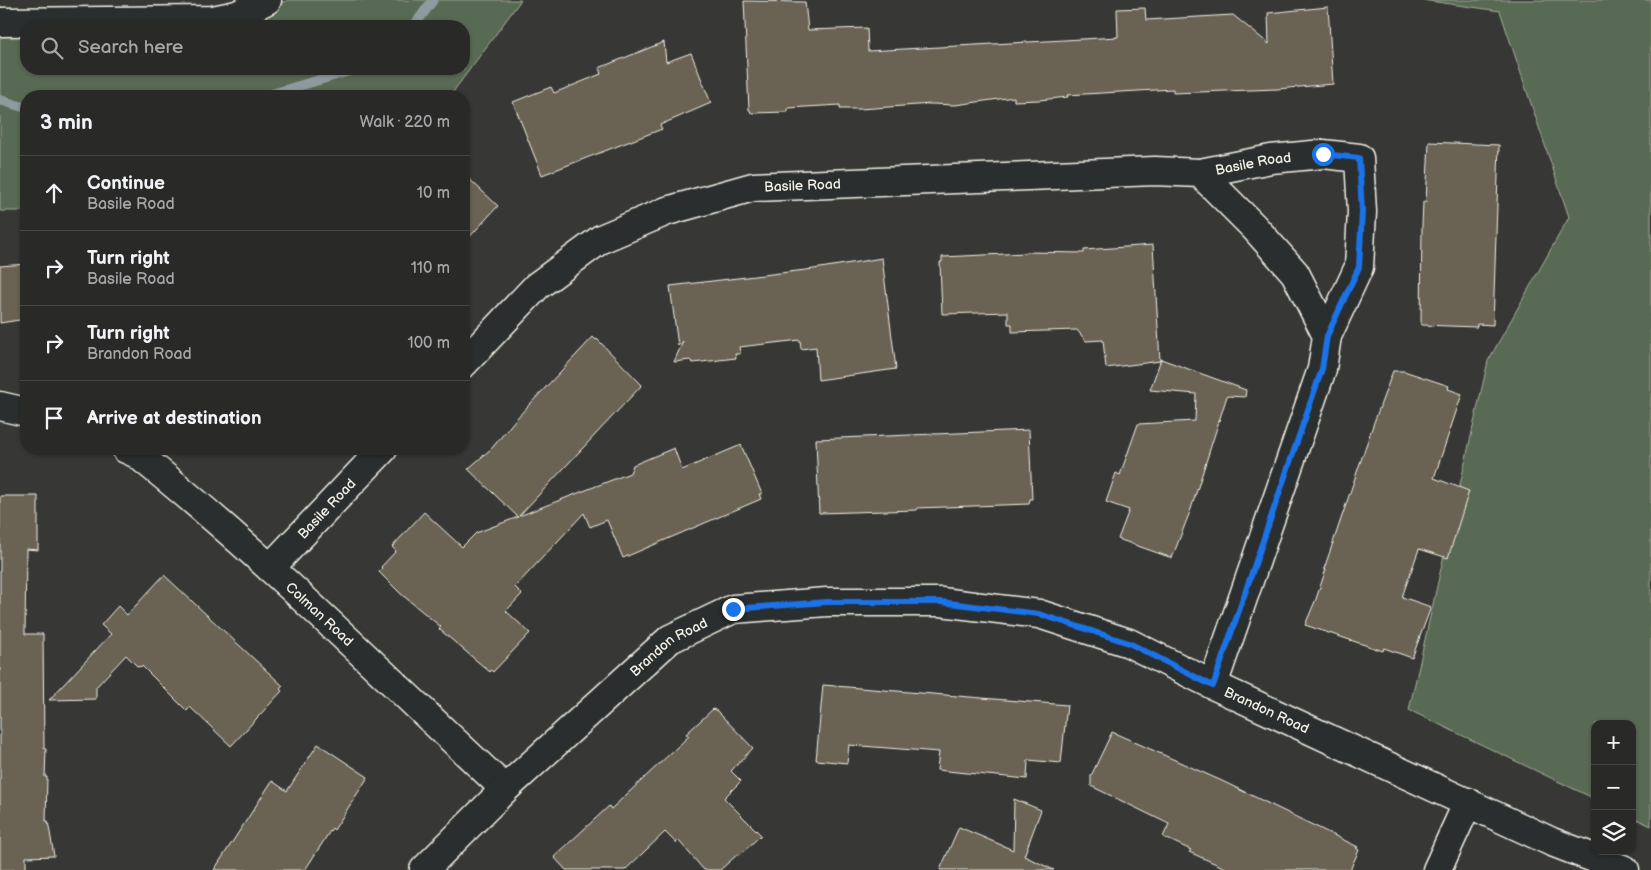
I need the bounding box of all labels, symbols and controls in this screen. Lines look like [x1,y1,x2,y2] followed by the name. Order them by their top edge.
[20,20,470,75] search box
[38,34,66,62] icon: search
[78,36,183,59] text: Search here
[40,110,93,135] text: 3 min
[360,113,450,132] text: Walk · 220 m
[1312,143,1335,166] route start
[1214,149,1292,179] street label: Basile Road
[87,172,165,195] text: Continue
[764,176,841,196] street label: Basile Road
[40,179,68,207] icon: ahead
[417,184,450,203] text: 10 m
[87,195,175,214] text: Basile Road
[87,247,170,270] text: Turn right
[40,254,68,282] icon: right
[411,259,450,278] text: 110 m
[87,270,175,289] text: Basile Road
[87,322,170,345] text: Turn right
[40,329,68,357] icon: right
[407,334,450,353] text: 100 m
[87,345,192,364] text: Brandon Road
[40,404,68,432] icon: arrive
[87,407,262,430] text: Arrive at destination
[294,475,359,543] street label: Basile Road
[282,579,357,650] street label: Colman Road
[722,598,745,621] route end
[627,614,710,680] street label: Brandon Road
[1221,683,1312,737] street label: Brandon Road
[1591,720,1636,855] map controls
[1591,720,1636,765] button: +
[1591,765,1636,810] button: −
[1591,810,1636,855] button: layers

